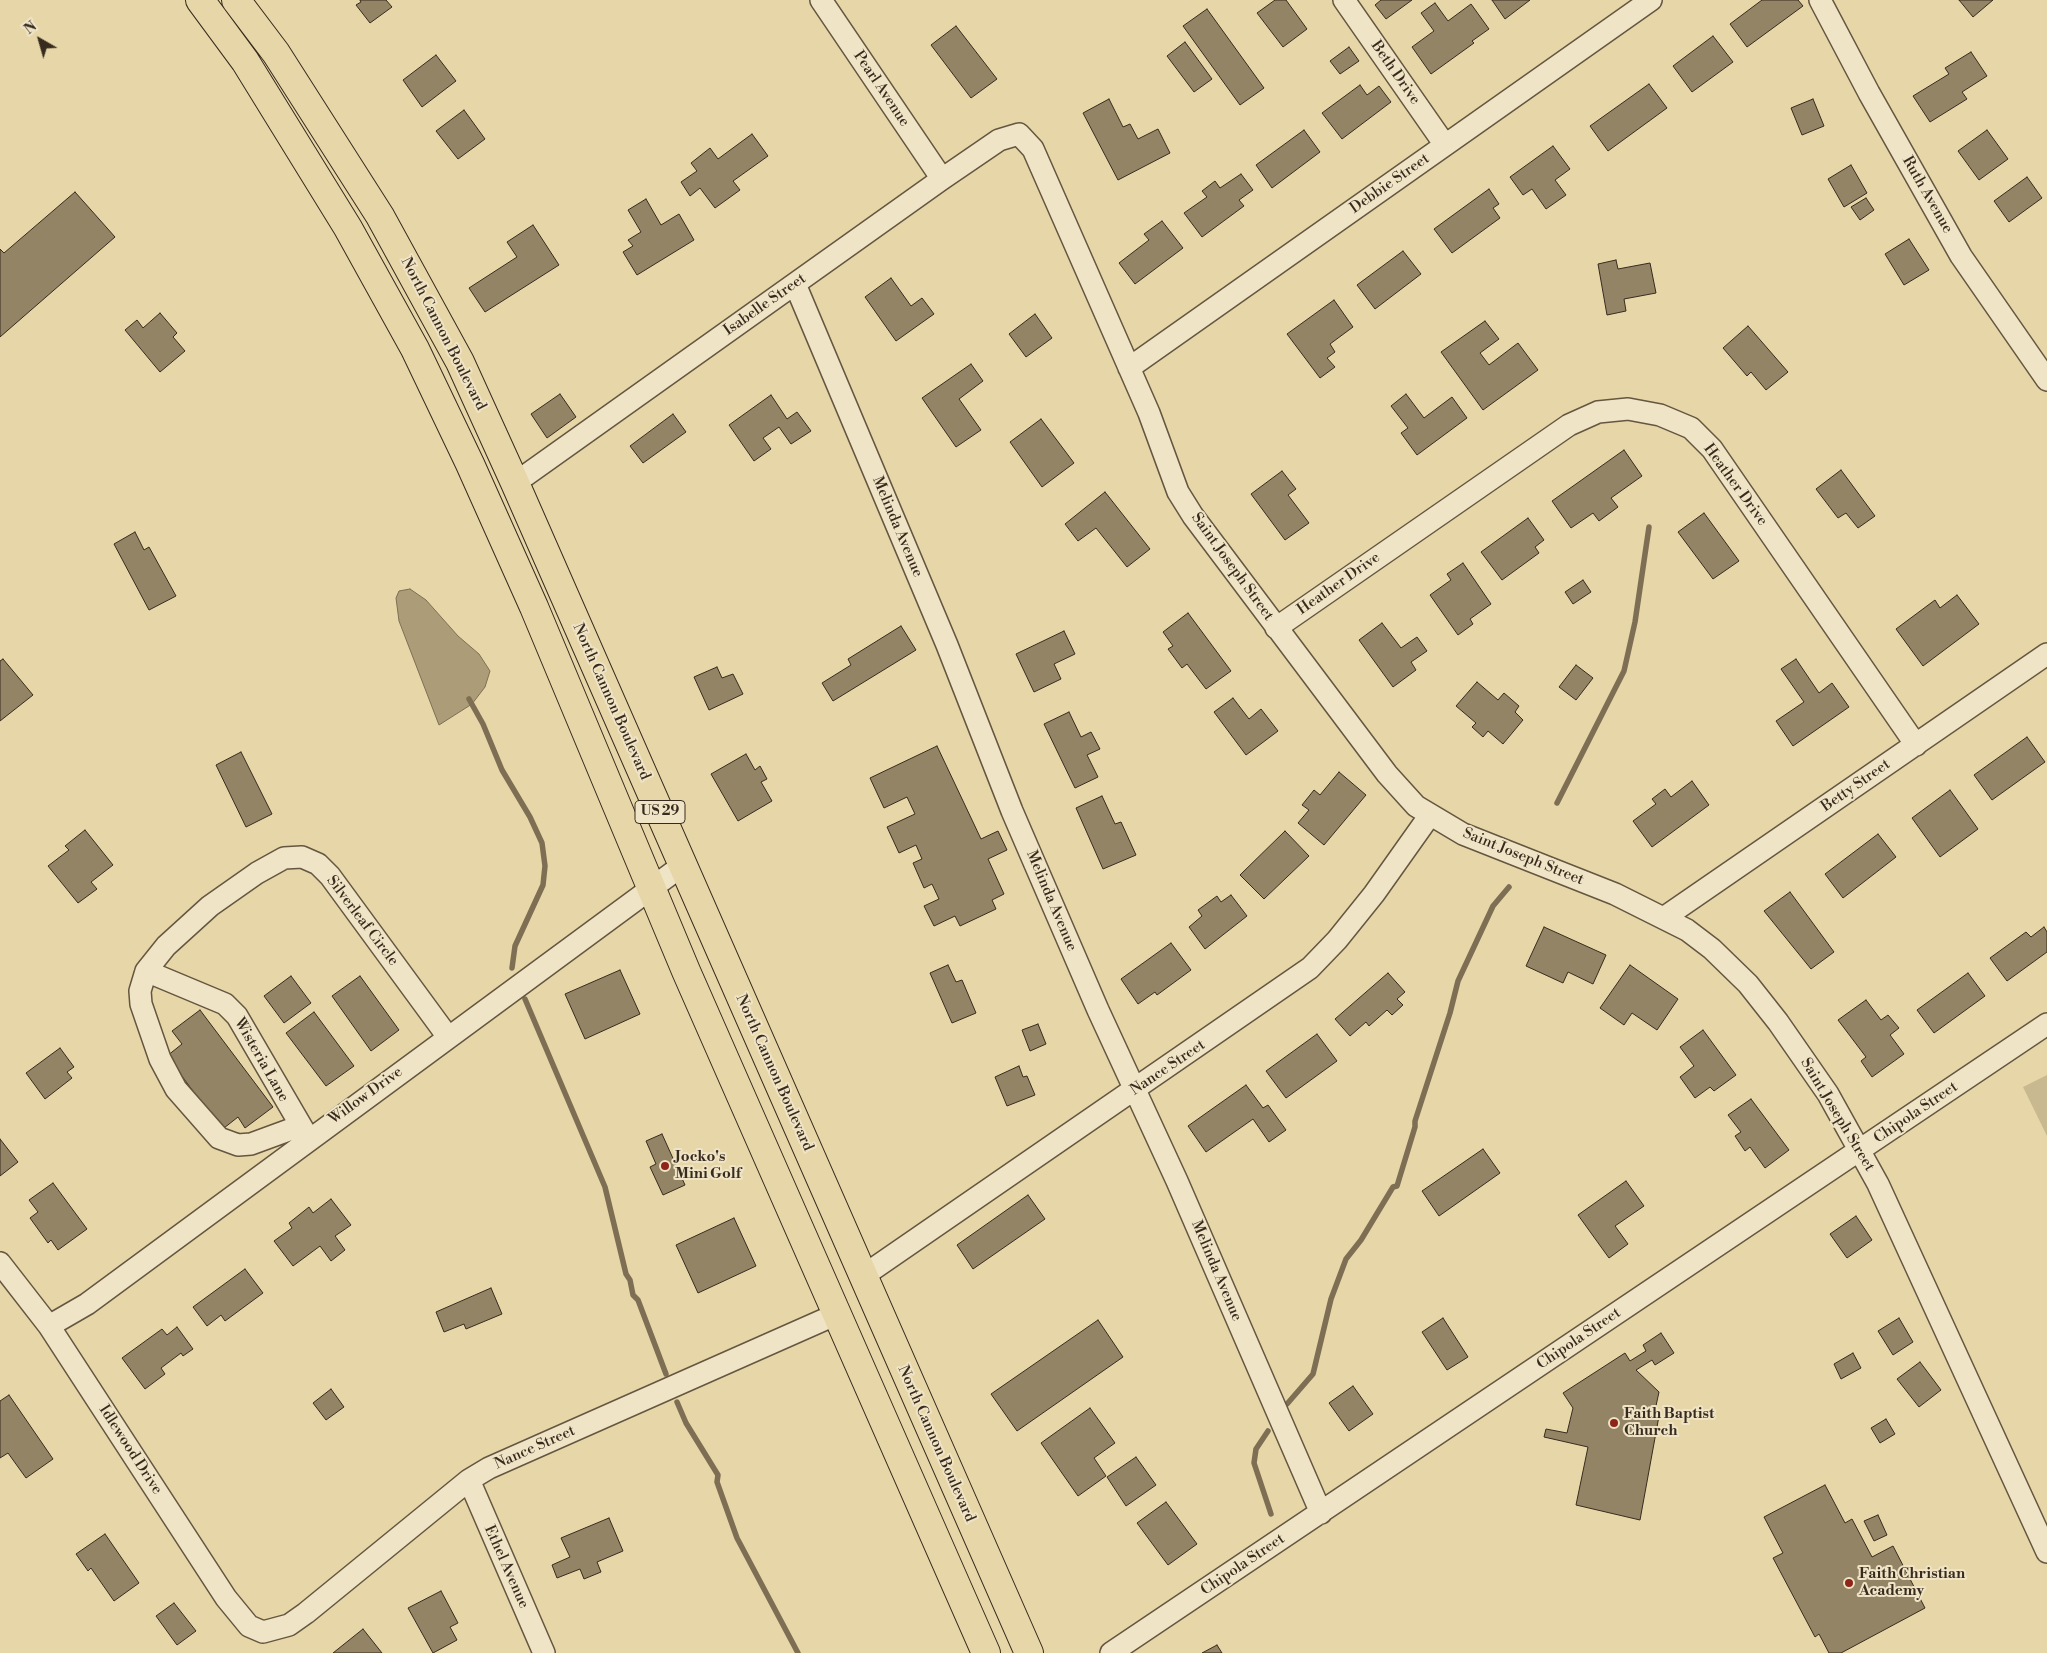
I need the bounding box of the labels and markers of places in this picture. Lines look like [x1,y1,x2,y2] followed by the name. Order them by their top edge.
[675,1148,741,1183] place label: Jocko's Mini Golf
[659,1160,671,1172] marker: Jocko's Mini Golf
[1624,1405,1714,1440] place label: Faith Baptist Church
[1608,1417,1620,1429] marker: Faith Baptist Church
[1859,1565,1965,1600] place label: Faith Christian Academy
[1843,1577,1855,1589] marker: Faith Christian Academy

